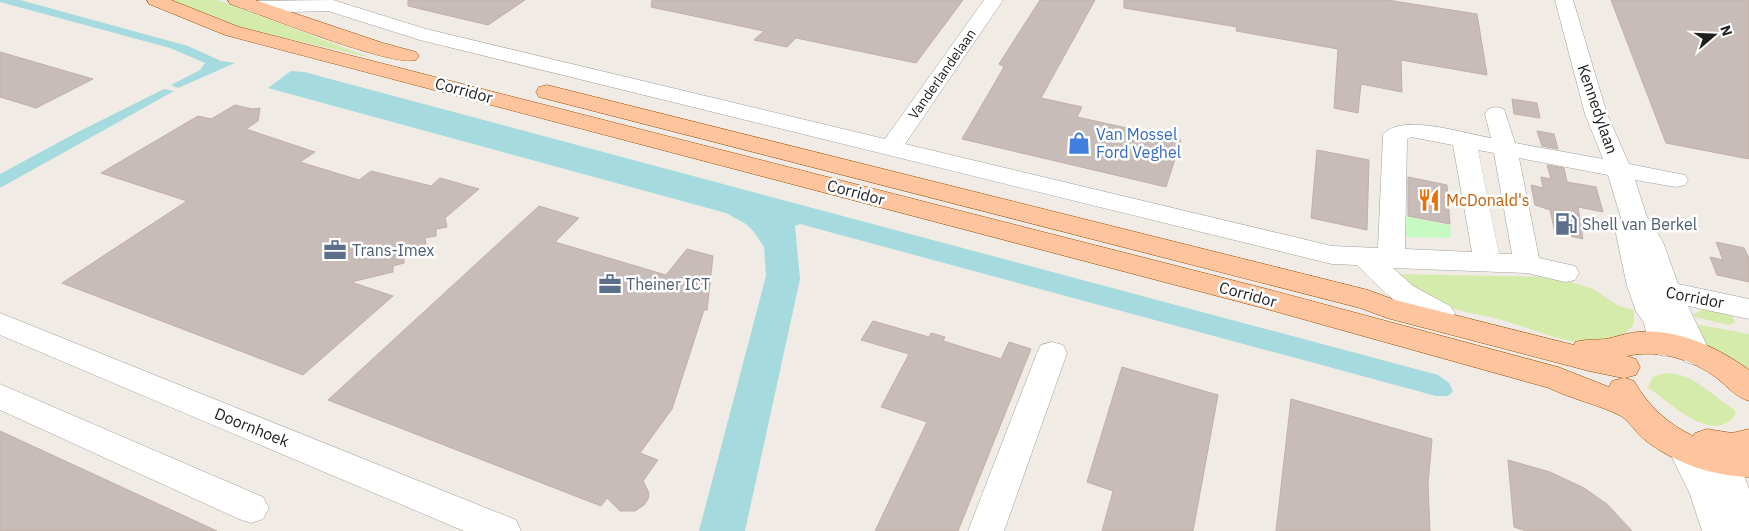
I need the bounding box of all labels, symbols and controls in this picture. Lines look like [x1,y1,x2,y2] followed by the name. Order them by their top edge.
[1689,10,1739,60] north arrow
[1716,23,1736,38] text: N
[904,25,980,123] street label: Vanderlandelaan
[1573,62,1623,156] street label: Kennedylaan
[433,73,495,107] street label: Corridor
[1096,124,1181,162] place label: Van Mossel Ford Veghel
[1066,130,1092,156] shop icon: Van Mossel Ford Veghel
[825,175,887,209] street label: Corridor
[1416,187,1442,213] restaurant icon: McDonald's
[1446,190,1530,210] place label: McDonald's
[1553,211,1579,237] fuel station icon: Shell van Berkel
[1582,214,1697,234] place label: Shell van Berkel
[322,237,348,263] office icon: Trans-Imex
[352,240,434,260] place label: Trans-Imex
[597,271,623,297] office icon: Theiner ICT
[626,274,710,294] place label: Theiner ICT
[1217,277,1279,311] street label: Corridor
[1664,282,1726,312] street label: Corridor
[212,403,293,451] street label: Doornhoek

